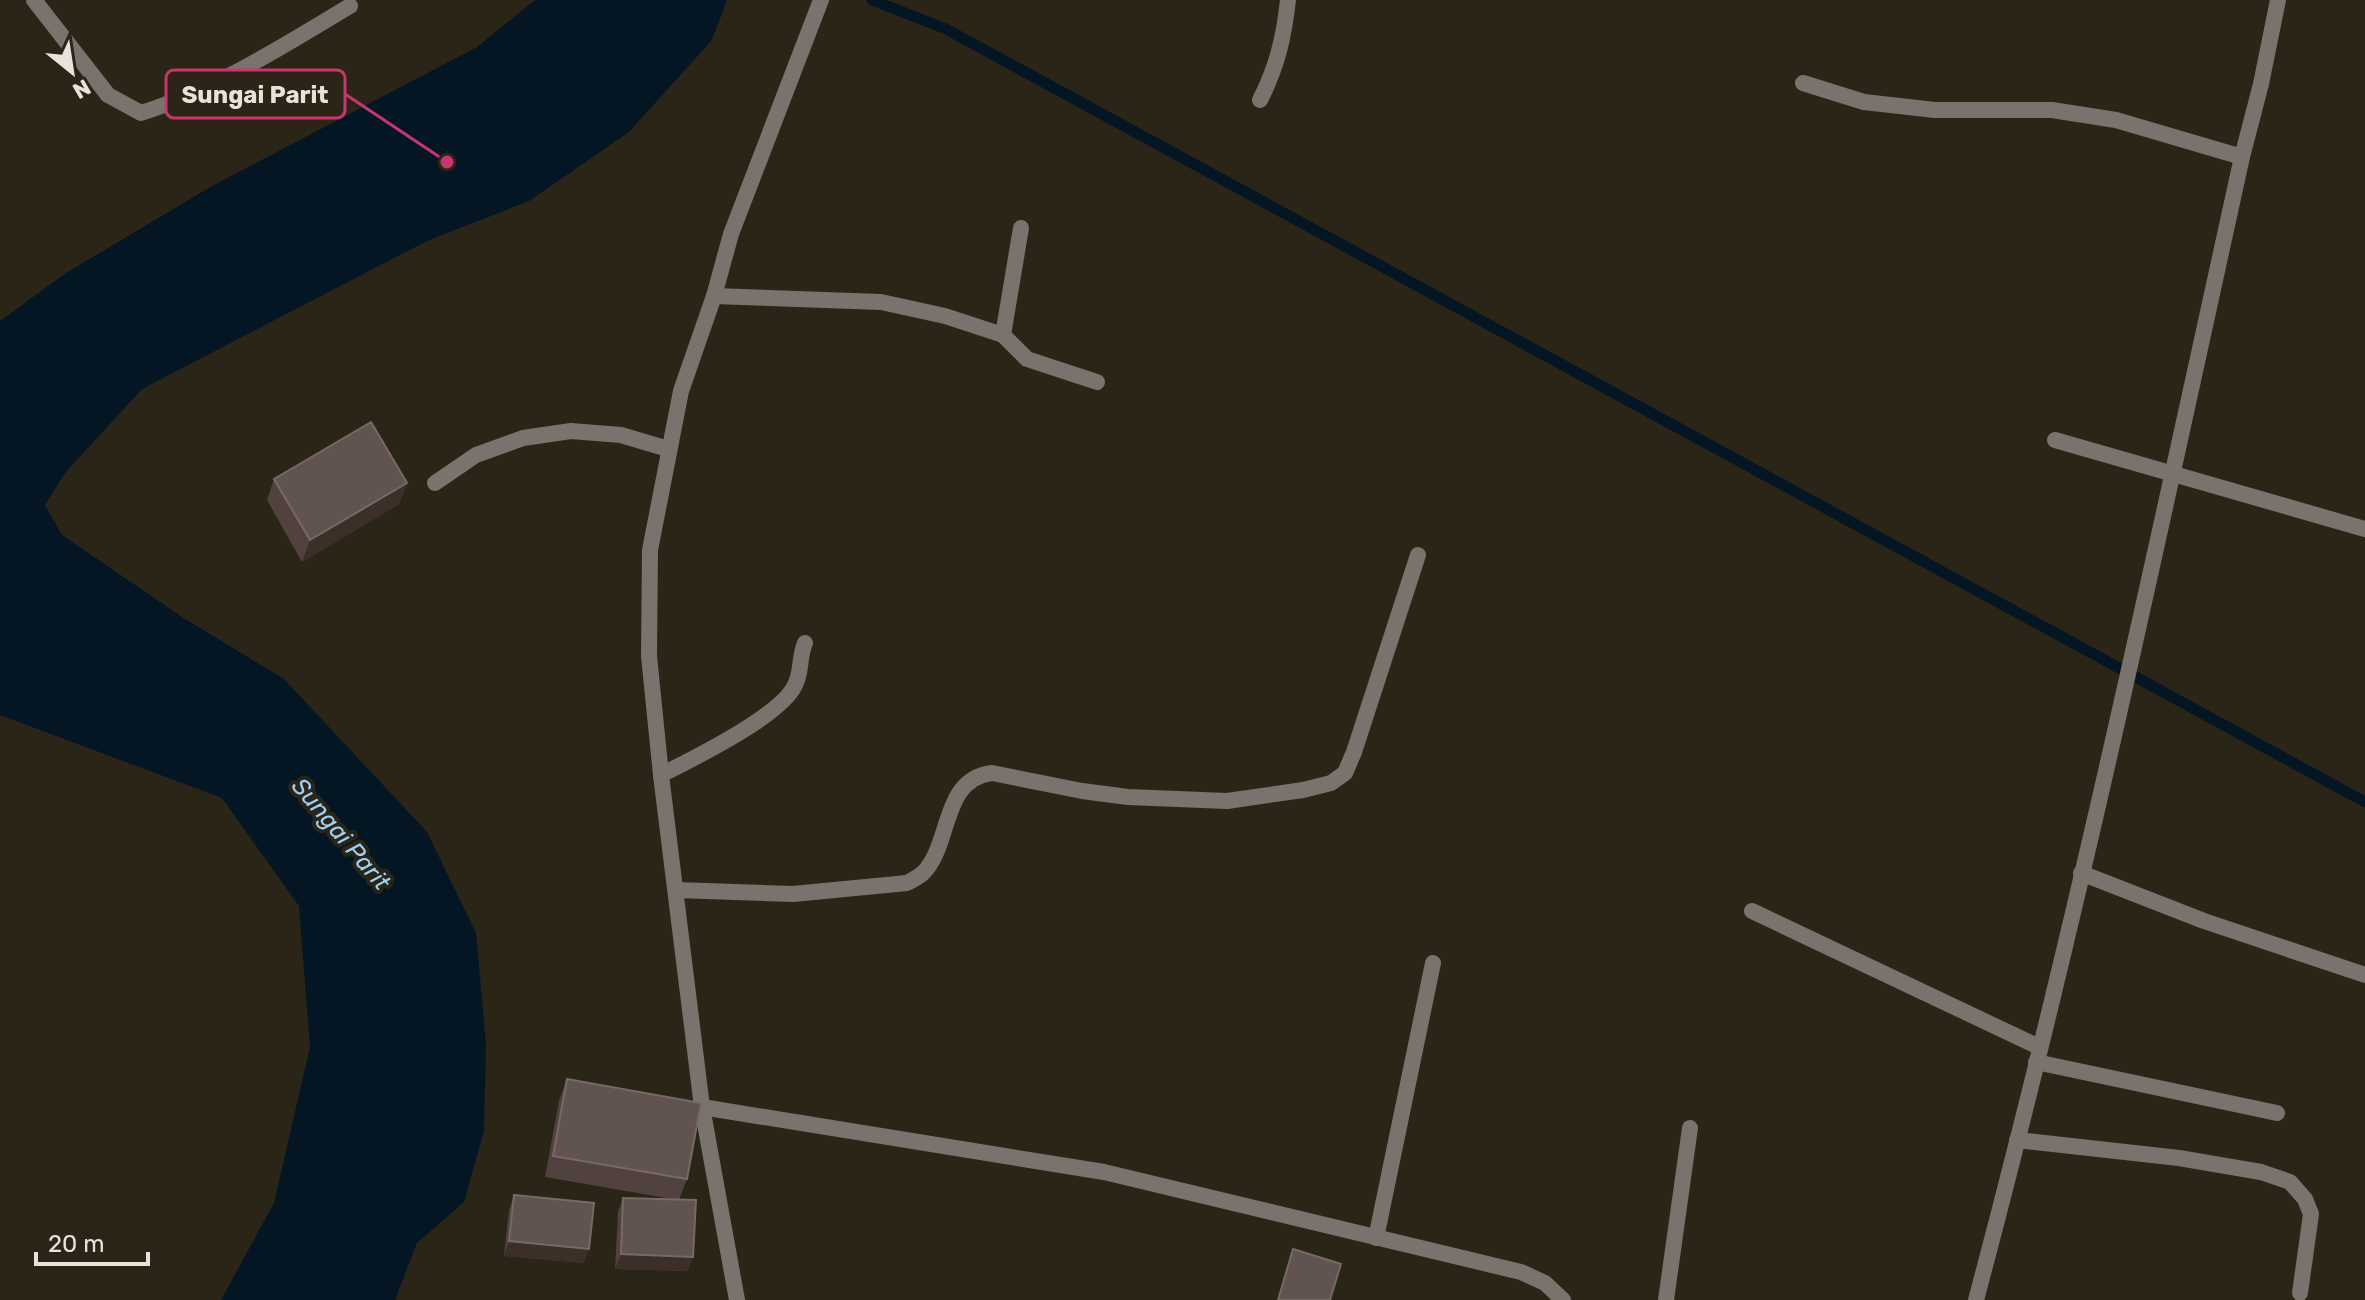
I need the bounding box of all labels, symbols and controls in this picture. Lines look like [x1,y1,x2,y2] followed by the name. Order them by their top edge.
[32,32,112,112] north arrow
[166,70,345,118] callout: Sungai Parit
[68,73,95,105] text: N
[181,81,329,109] text: Sungai Parit
[286,772,397,896] water label: Sungai Parit
[36,1216,148,1266] scale bar
[48,1230,105,1258] text: 20 m

